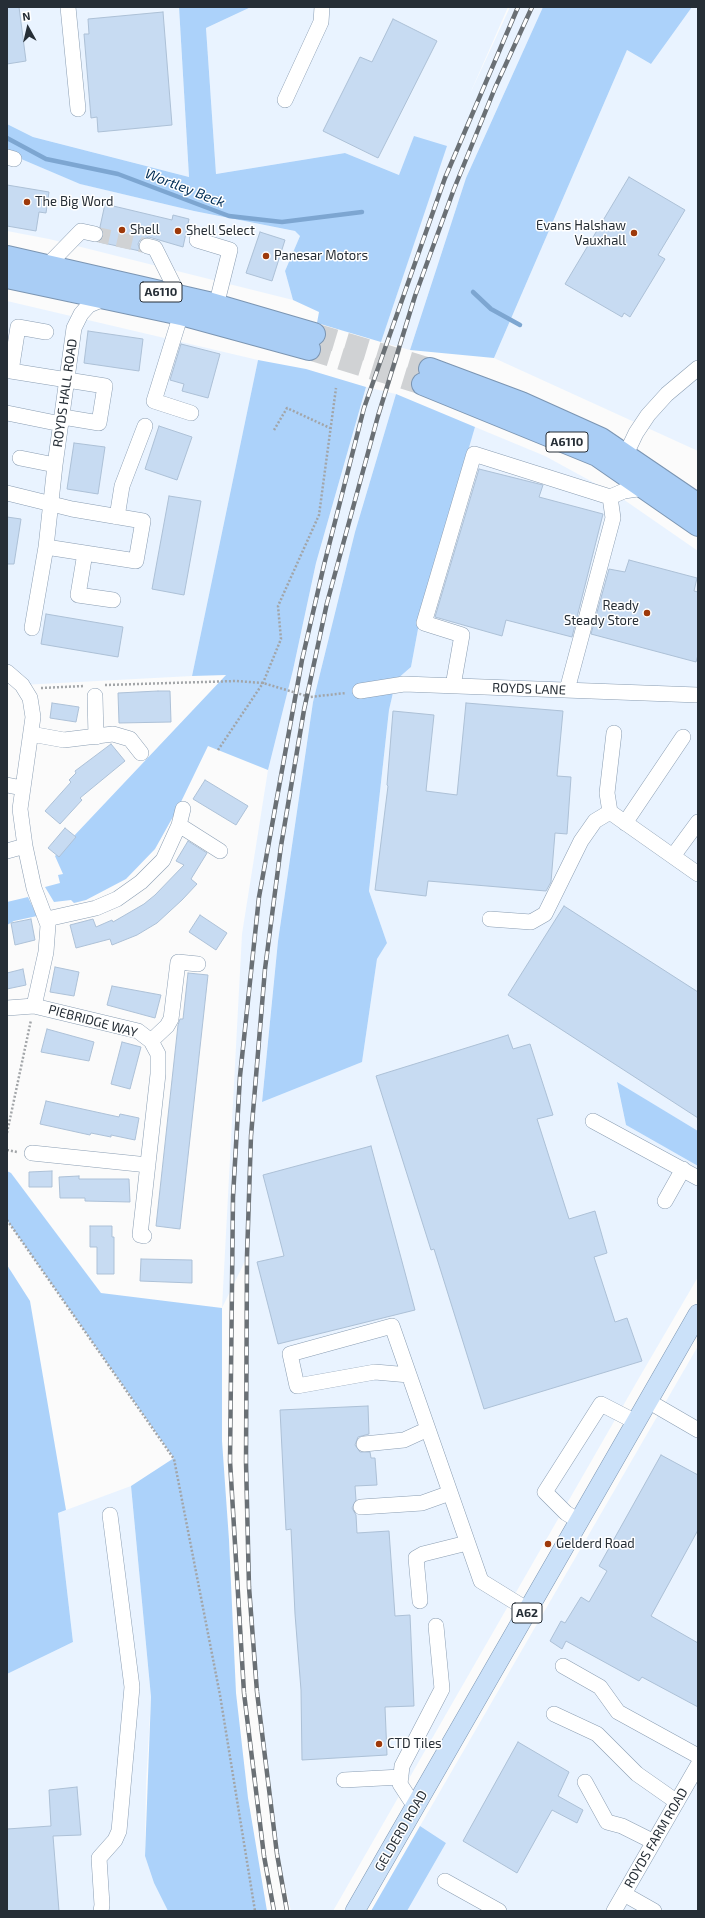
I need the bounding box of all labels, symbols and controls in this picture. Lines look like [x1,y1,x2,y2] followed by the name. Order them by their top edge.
[8,8,48,48] north arrow
[21,9,31,23] text: N
[143,165,227,211] water label: Wortley Beck
[35,194,113,210] place label: The Big Word
[22,197,32,207] marker: The Big Word
[536,218,626,249] place label: Evans Halshaw Vauxhall
[130,222,160,238] place label: Shell
[186,223,255,239] place label: Shell Select
[117,225,127,235] marker: Shell
[173,226,183,236] marker: Shell Select
[629,228,639,238] marker: Evans Halshaw Vauxhall
[274,248,368,264] place label: Panesar Motors
[261,251,271,261] marker: Panesar Motors
[140,282,182,302] road number: A6110
[50,338,80,448] street label: ROYDS HALL ROAD
[546,432,588,452] road number: A6110
[564,598,639,629] place label: Ready Steady Store
[642,608,652,618] marker: Ready Steady Store
[492,680,566,698] street label: ROYDS LANE
[47,1002,139,1040] street label: PIEBRIDGE WAY
[556,1536,635,1552] place label: Gelderd Road
[543,1539,553,1549] marker: Gelderd Road
[512,1603,542,1623] road number: A62
[387,1736,442,1752] place label: CTD Tiles
[374,1739,384,1749] marker: CTD Tiles
[621,1785,691,1891] street label: ROYDS FARM ROAD
[371,1788,431,1874] street label: GELDERD ROAD

